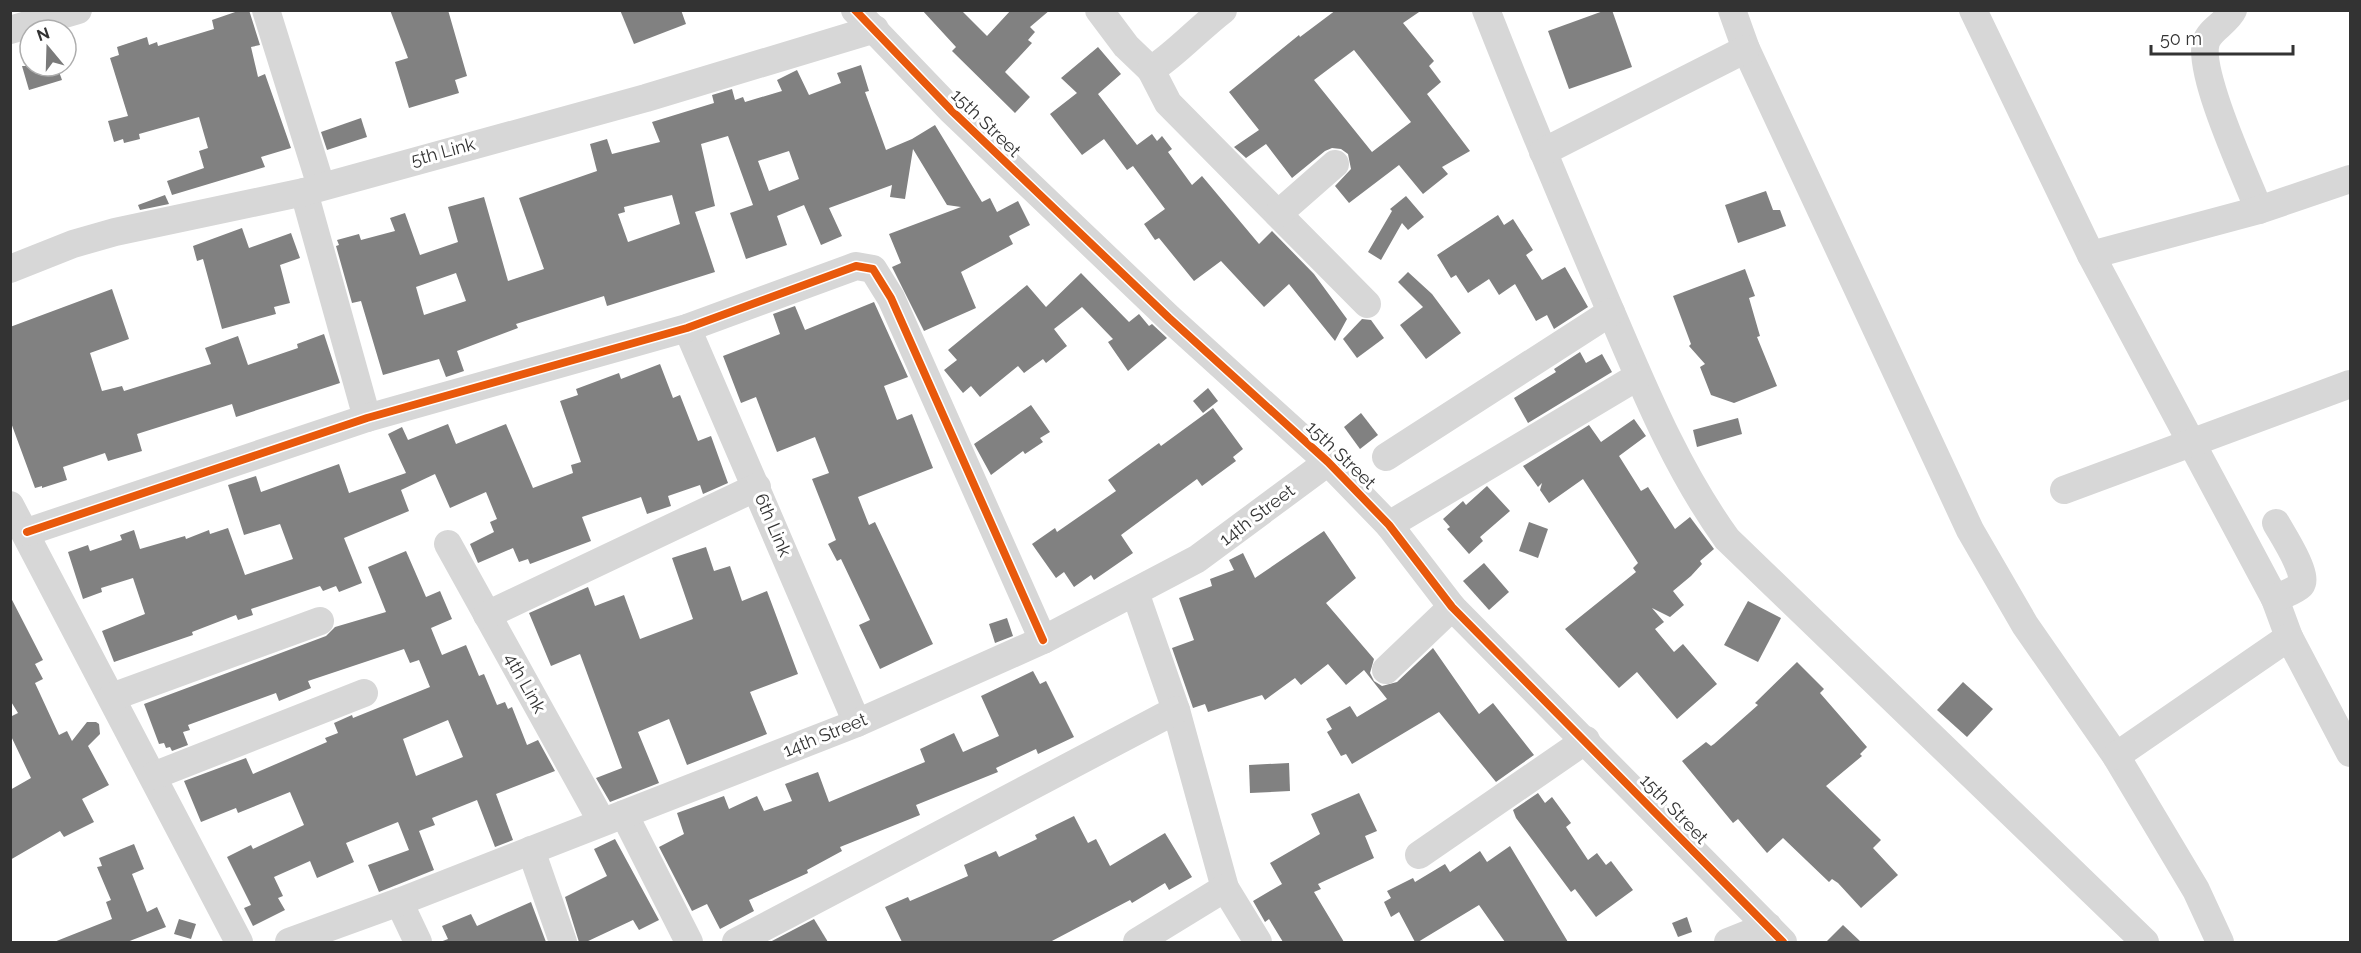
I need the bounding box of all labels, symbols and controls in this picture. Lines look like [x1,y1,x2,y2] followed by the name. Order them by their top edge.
[18,18,78,78] north arrow
[2151,18,2294,56] scale bar
[34,23,52,45] text: N
[2160,28,2202,49] text: 50 m
[947,84,1025,161] street label: 15th Street
[409,133,478,170] street label: 5th Link
[1302,416,1380,493] street label: 15th Street
[1215,480,1298,550] street label: 14th Street
[751,490,796,560] street label: 6th Link
[500,649,551,717] street label: 4th Link
[780,708,870,761] street label: 14th Street
[1636,770,1713,848] street label: 15th Street

